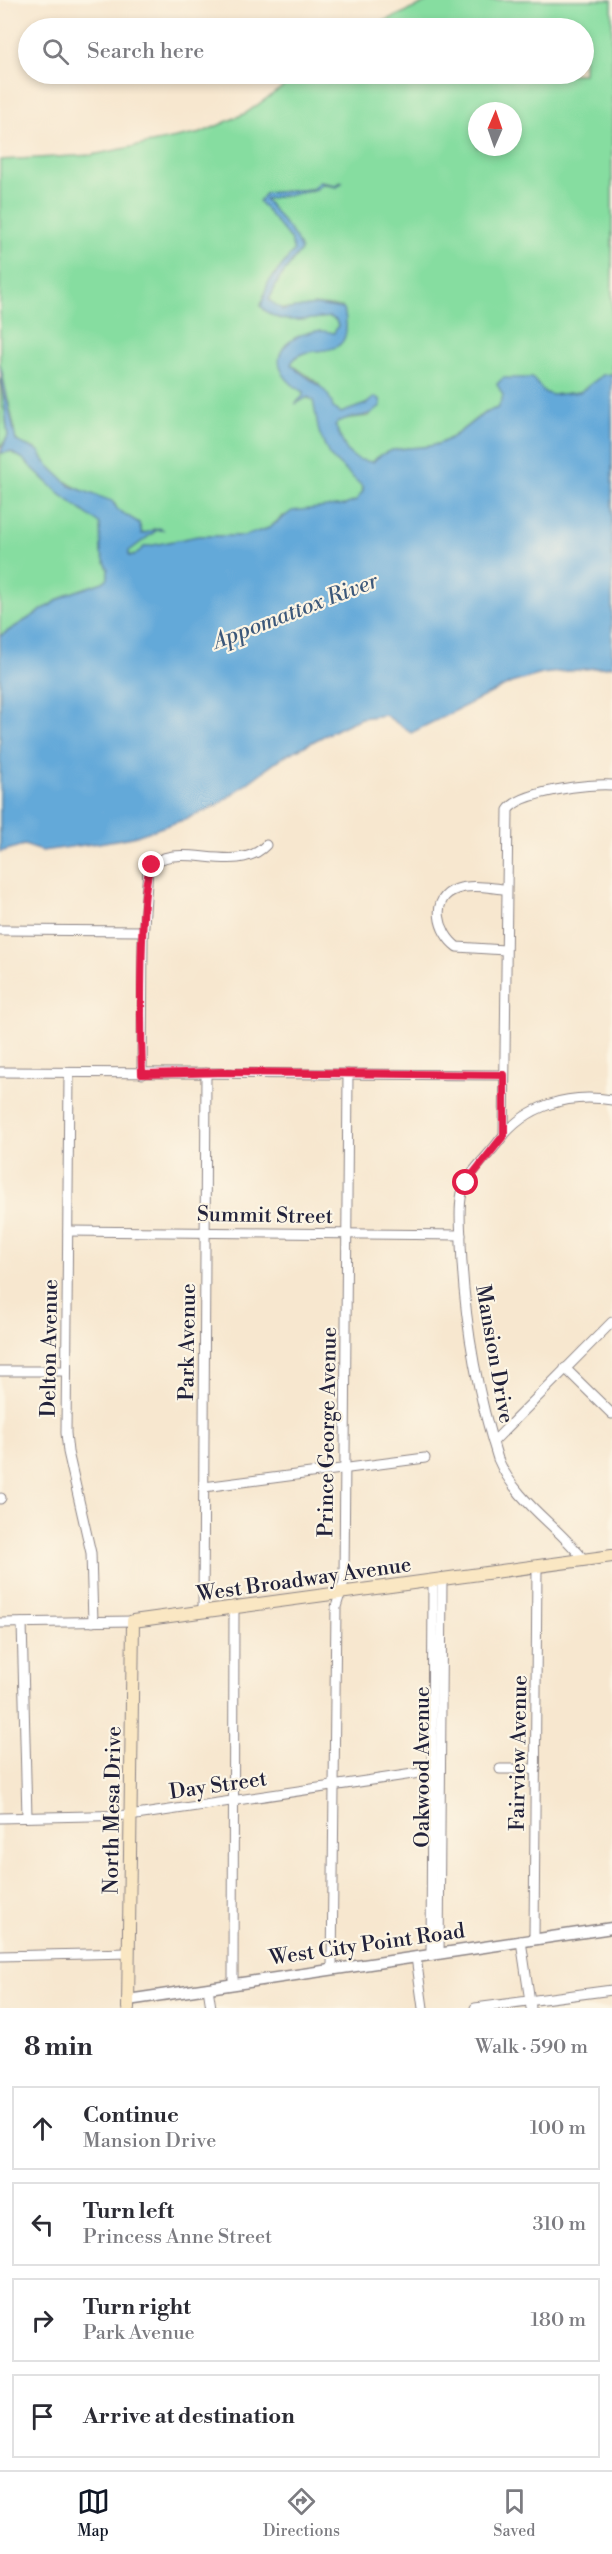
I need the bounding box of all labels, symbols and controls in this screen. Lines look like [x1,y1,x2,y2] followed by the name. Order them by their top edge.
[18,18,594,84] search box
[39,35,72,68] icon: search
[87,38,204,65] text: Search here
[468,102,522,156] north arrow
[207,567,383,656] water label: Appomattox River
[138,851,164,877] route end
[452,1169,478,1195] route start
[197,1202,334,1230] street label: Summit Street
[36,1279,64,1417] street label: Delton Avenue
[174,1283,202,1401] street label: Park Avenue
[469,1283,519,1425] street label: Mansion Drive
[313,1327,343,1537] street label: Prince George Avenue
[194,1552,413,1608] street label: West Broadway Avenue
[505,1675,533,1831] street label: Fairview Avenue
[410,1686,436,1848] street label: Oakwood Avenue
[99,1726,127,1894] street label: North Mesa Drive
[168,1766,269,1806] street label: Day Street
[267,1918,467,1972] street label: West City Point Road
[24,2031,93,2063] text: 8 min
[475,2035,588,2060] text: Walk · 590 m
[83,2102,179,2129] text: Continue
[26,2112,59,2145] icon: ahead
[530,2116,586,2141] text: 100 m
[83,2129,216,2154] text: Mansion Drive
[83,2198,174,2225] text: Turn left
[26,2208,59,2241] icon: left
[533,2212,586,2237] text: 310 m
[83,2225,272,2250] text: Princess Anne Street
[83,2294,191,2321] text: Turn right
[26,2304,59,2337] icon: right
[531,2308,586,2333] text: 180 m
[83,2321,195,2346] text: Park Avenue
[26,2400,59,2433] icon: arrive
[83,2403,295,2430] text: Arrive at destination
[77,2485,110,2541] tab: Map
[263,2485,340,2541] tab: Directions
[493,2485,535,2541] tab: Saved

